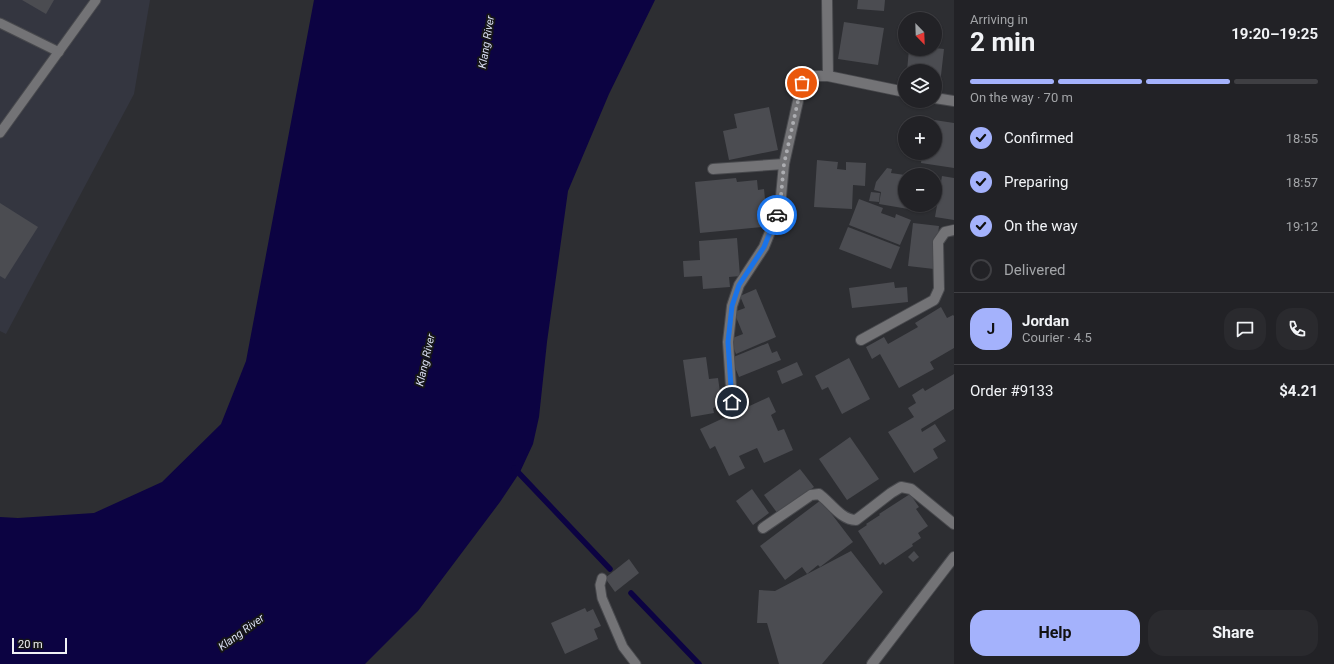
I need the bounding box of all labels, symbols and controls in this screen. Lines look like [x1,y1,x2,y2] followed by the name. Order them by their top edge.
[898,12,942,56] north arrow
[898,12,942,212] map controls
[970,12,1028,27] text: Arriving in
[476,14,497,69] water label: Klang River
[1231,25,1318,43] text: 19:20–19:25
[970,27,1035,57] text: 2 min
[898,64,942,108] button: layers
[785,66,819,100] pin
[791,72,813,94] icon: bag
[970,90,1073,105] text: On the way · 70 m
[898,116,942,160] button: +
[970,127,992,149] icon: check
[1004,129,1074,147] text: Confirmed
[1286,131,1318,146] text: 18:55
[898,168,942,212] button: −
[970,171,992,193] icon: check
[1004,173,1068,191] text: Preparing
[1286,175,1318,190] text: 18:57
[757,195,797,235] courier
[766,204,788,226] icon: car
[970,215,992,237] icon: check
[1004,217,1078,235] text: On the way
[1286,219,1318,234] text: 19:12
[1004,261,1066,279] text: Delivered
[1224,308,1266,350] button: chat
[1276,308,1318,350] button: phone
[1022,312,1069,330] text: Jordan
[987,320,995,338] text: J
[1022,330,1092,345] text: Courier · 4.5
[413,332,438,388] water label: Klang River
[970,382,1053,400] text: Order #9133
[1279,382,1318,400] text: $4.21
[715,385,749,419] pin
[721,391,743,413] icon: home
[970,610,1140,656] button: Help
[1148,610,1318,656] button: Share
[216,611,267,653] water label: Klang River
[12,636,67,655] scale bar
[18,638,43,651] text: 20 m

